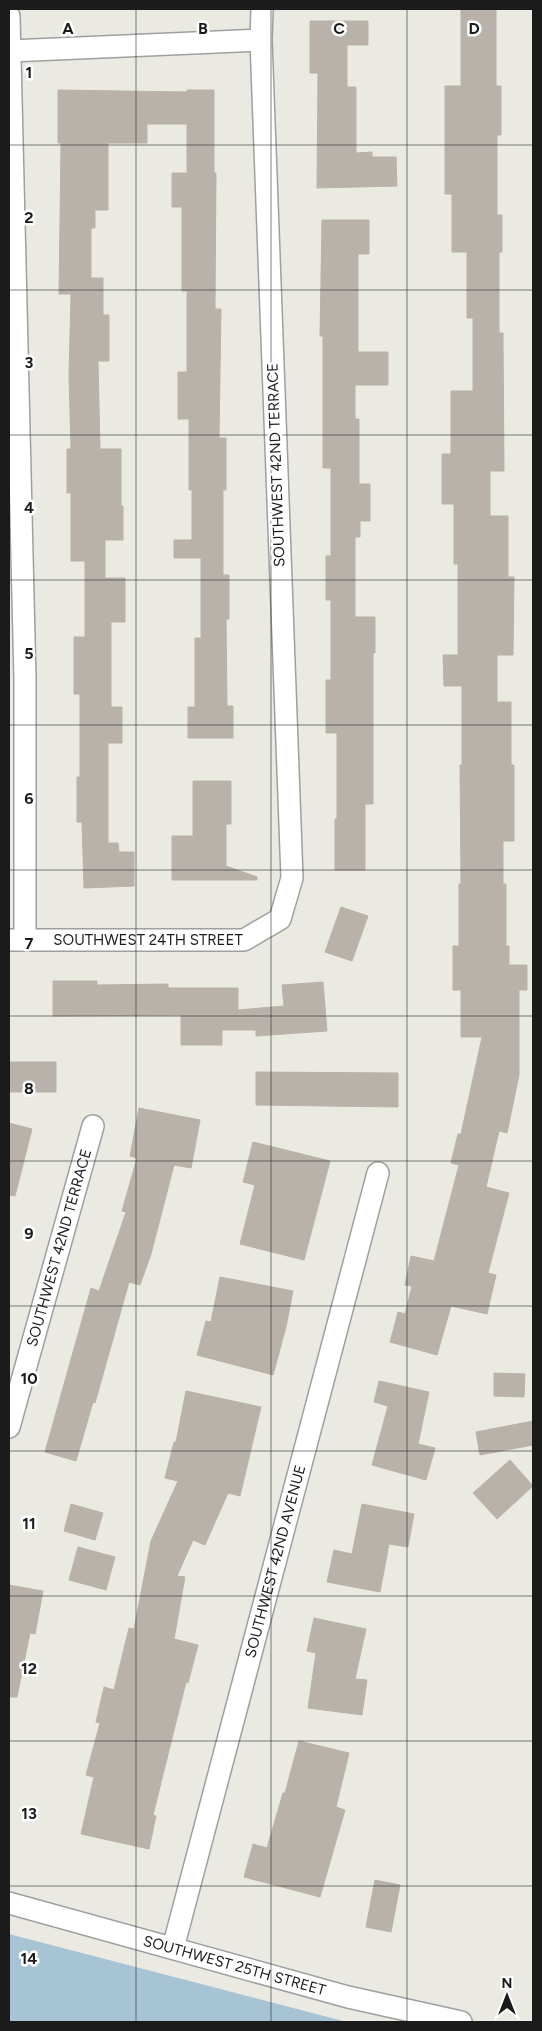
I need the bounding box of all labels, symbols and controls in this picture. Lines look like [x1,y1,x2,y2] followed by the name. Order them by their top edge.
[62,19,74,38] text: A
[198,19,208,38] text: B
[333,19,345,38] text: C
[468,19,480,38] text: D
[26,63,32,82] text: 1
[24,208,34,227] text: 2
[25,353,34,372] text: 3
[263,363,289,567] street label: SOUTHWEST 42ND TERRACE
[24,498,34,517] text: 4
[24,644,34,663] text: 5
[24,789,34,808] text: 6
[53,931,243,949] street label: SOUTHWEST 24TH STREET
[25,934,34,953] text: 7
[24,1079,34,1098] text: 8
[23,1147,95,1349] street label: SOUTHWEST 42ND TERRACE
[24,1224,34,1243] text: 9
[20,1369,38,1388] text: 10
[241,1463,309,1660] street label: SOUTHWEST 42ND AVENUE
[22,1514,36,1533] text: 11
[21,1659,37,1678] text: 12
[21,1804,37,1823] text: 13
[141,1932,328,2000] street label: SOUTHWEST 25TH STREET
[21,1949,37,1968] text: 14
[482,1971,532,2021] north arrow
[502,1975,512,1992] text: N

